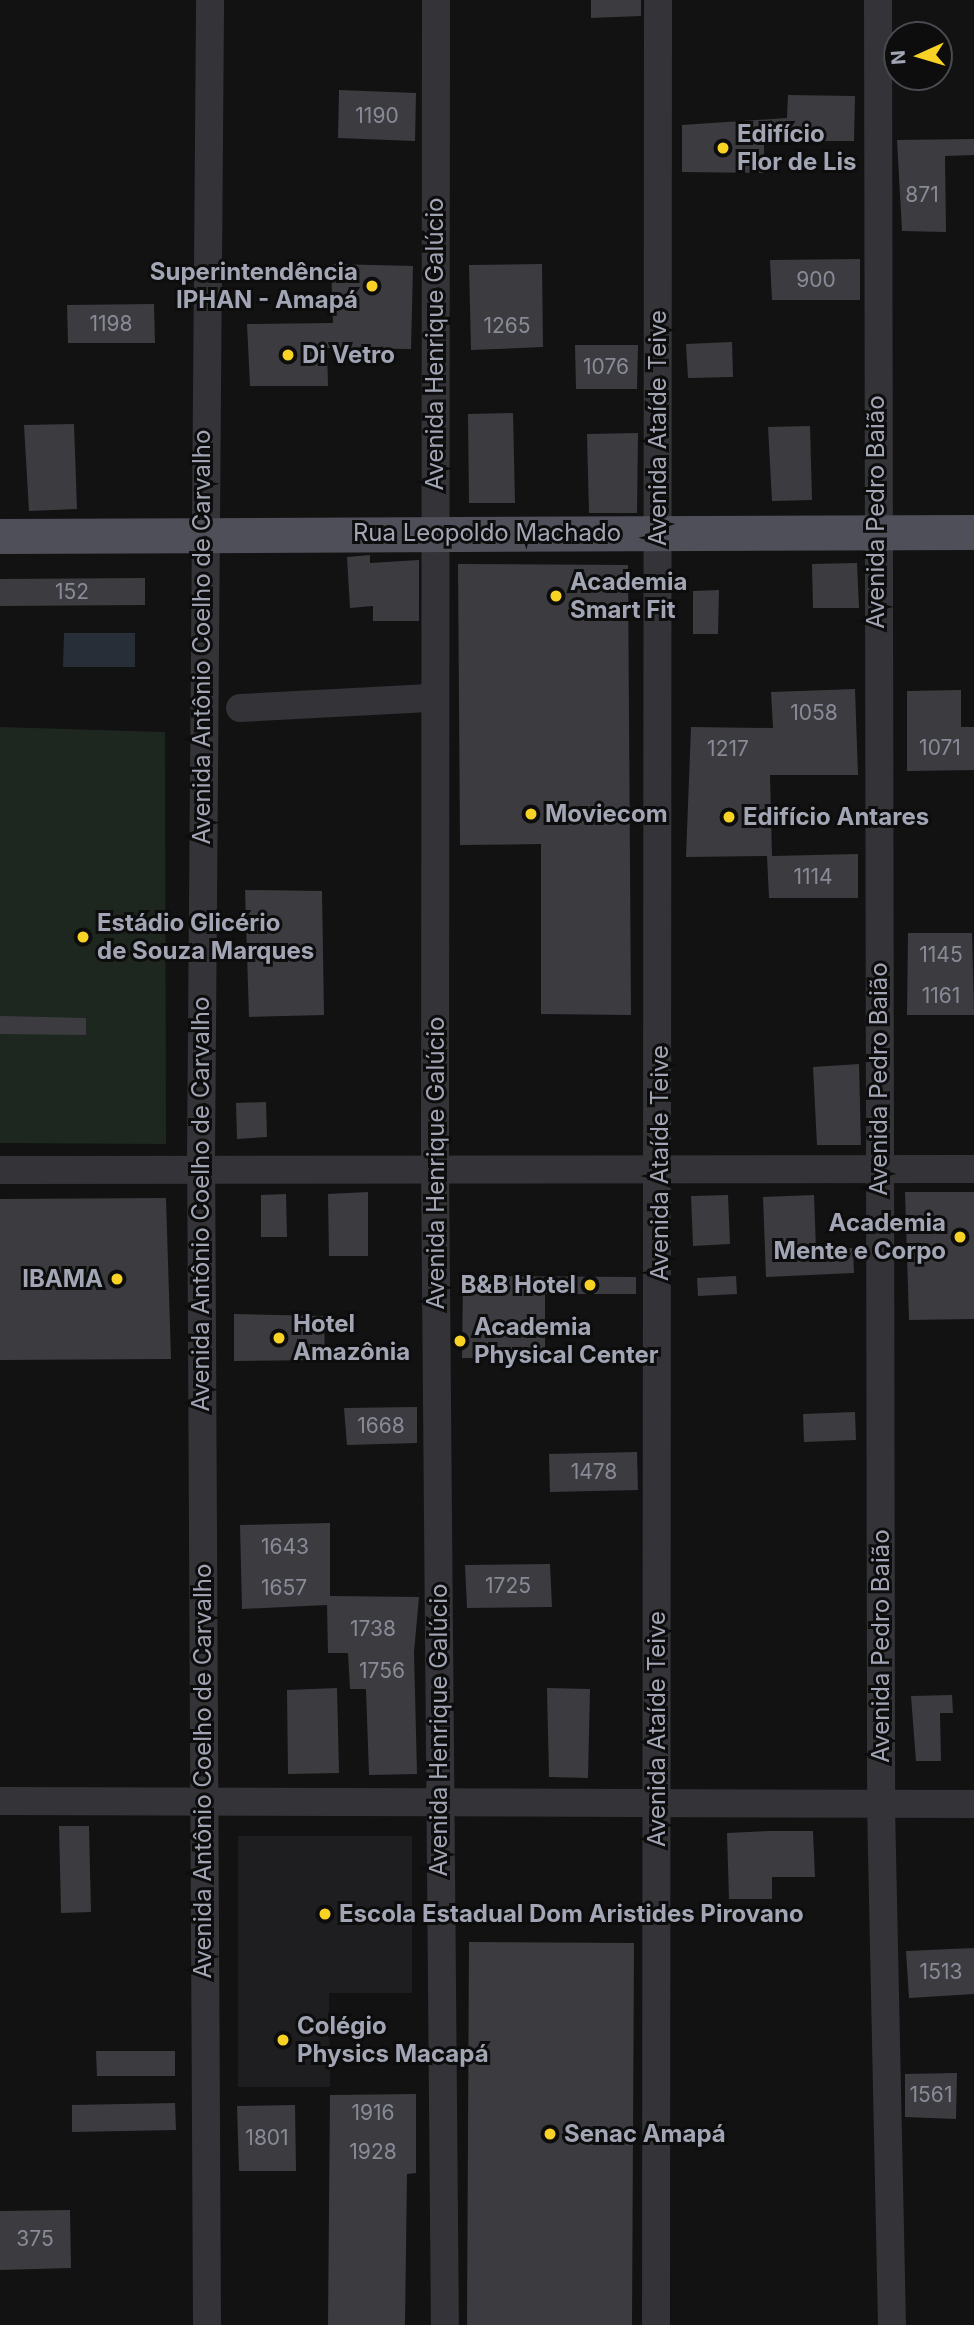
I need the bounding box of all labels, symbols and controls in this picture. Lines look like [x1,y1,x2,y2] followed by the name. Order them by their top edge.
[883,21,953,91] north arrow
[887,49,911,65] text: N
[355,103,399,129] house number: 1190
[737,120,856,176] place label: Edifício Flor de Lis
[715,140,731,156] marker: Edifício Flor de Lis
[905,182,939,208] house number: 871
[421,197,449,491] street label: Avenida Henrique Galúcio
[150,258,358,314] place label: Superintendência IPHAN - Amapá
[796,267,836,293] house number: 900
[364,278,380,294] marker: Superintendência IPHAN - Amapá
[644,310,672,546] street label: Avenida Ataíde Teive
[89,311,133,337] house number: 1198
[483,313,531,339] house number: 1265
[302,341,395,369] place label: Di Vetro
[280,347,296,363] marker: Di Vetro
[583,354,629,380] house number: 1076
[862,395,890,629] street label: Avenida Pedro Baião
[188,430,216,844] street label: Avenida Antônio Coelho de Carvalho
[353,519,621,547] street label: Rua Leopoldo Machado
[570,568,687,624] place label: Academia Smart Fit
[55,579,89,605] house number: 152
[548,588,564,604] marker: Academia Smart Fit
[790,700,838,726] house number: 1058
[919,735,961,761] house number: 1071
[707,736,749,762] house number: 1217
[545,800,668,828] place label: Moviecom
[743,803,929,831] place label: Edifício Antares
[523,806,539,822] marker: Moviecom
[721,809,737,825] marker: Edifício Antares
[793,864,833,890] house number: 1114
[97,909,314,965] place label: Estádio Glicério de Souza Marques
[75,929,91,945] marker: Estádio Glicério de Souza Marques
[919,942,963,968] house number: 1145
[865,962,893,1196] street label: Avenida Pedro Baião
[922,983,960,1009] house number: 1161
[187,997,215,1411] street label: Avenida Antônio Coelho de Carvalho
[422,1016,450,1310] street label: Avenida Henrique Galúcio
[646,1045,674,1281] street label: Avenida Ataíde Teive
[774,1209,946,1265] place label: Academia Mente e Corpo
[952,1229,968,1245] marker: Academia Mente e Corpo
[22,1265,103,1293] place label: IBAMA
[109,1271,125,1287] marker: IBAMA
[460,1271,576,1299] place label: B&B Hotel
[582,1277,598,1293] marker: B&B Hotel
[293,1310,410,1366] place label: Hotel Amazônia
[474,1313,659,1369] place label: Academia Physical Center
[271,1330,287,1346] marker: Hotel Amazônia
[452,1333,468,1349] marker: Academia Physical Center
[357,1413,405,1439] house number: 1668
[571,1459,617,1485] house number: 1478
[867,1529,895,1763] street label: Avenida Pedro Baião
[261,1534,309,1560] house number: 1643
[189,1564,217,1978] street label: Avenida Antônio Coelho de Carvalho
[485,1573,531,1599] house number: 1725
[261,1575,307,1601] house number: 1657
[425,1583,453,1877] street label: Avenida Henrique Galúcio
[643,1611,671,1847] street label: Avenida Ataíde Teive
[350,1616,396,1642] house number: 1738
[359,1658,405,1684] house number: 1756
[339,1900,804,1928] place label: Escola Estadual Dom Aristides Pirovano
[317,1906,333,1922] marker: Escola Estadual Dom Aristides Pirovano
[920,1959,962,1985] house number: 1513
[297,2012,489,2068] place label: Colégio Physics Macapá
[275,2032,291,2048] marker: Colégio Physics Macapá
[910,2082,952,2108] house number: 1561
[351,2100,395,2126] house number: 1916
[564,2120,726,2148] place label: Senac Amapá
[245,2125,289,2151] house number: 1801
[542,2126,558,2142] marker: Senac Amapá
[349,2139,397,2165] house number: 1928
[16,2226,54,2252] house number: 375

